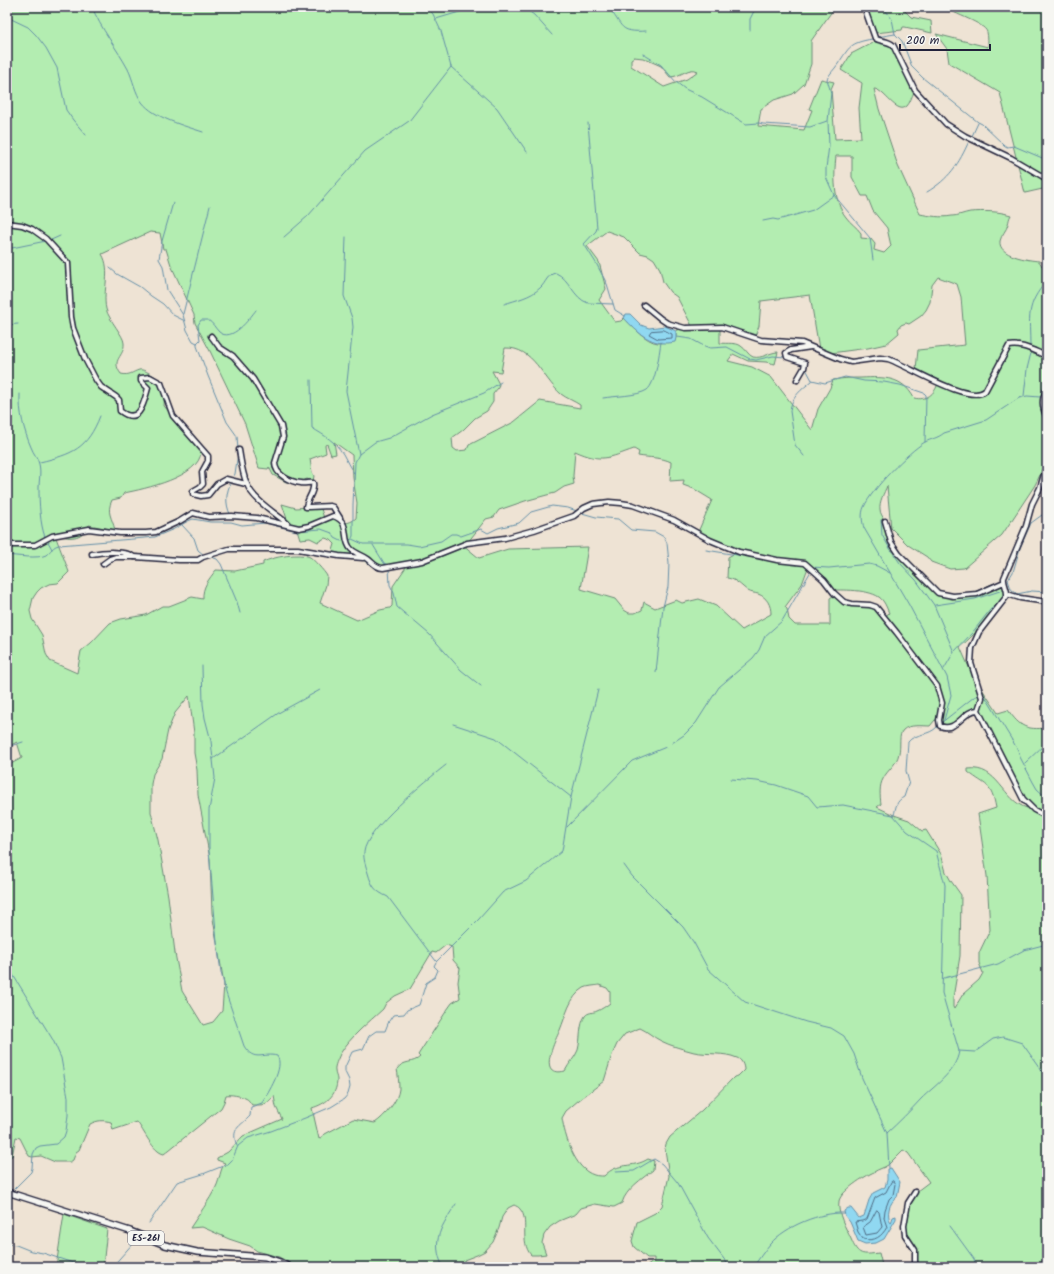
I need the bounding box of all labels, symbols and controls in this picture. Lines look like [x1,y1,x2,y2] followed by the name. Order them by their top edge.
[900,26,990,52] scale bar
[906,31,940,50] text: 200 m
[128,1231,164,1245] road number: ES-261

